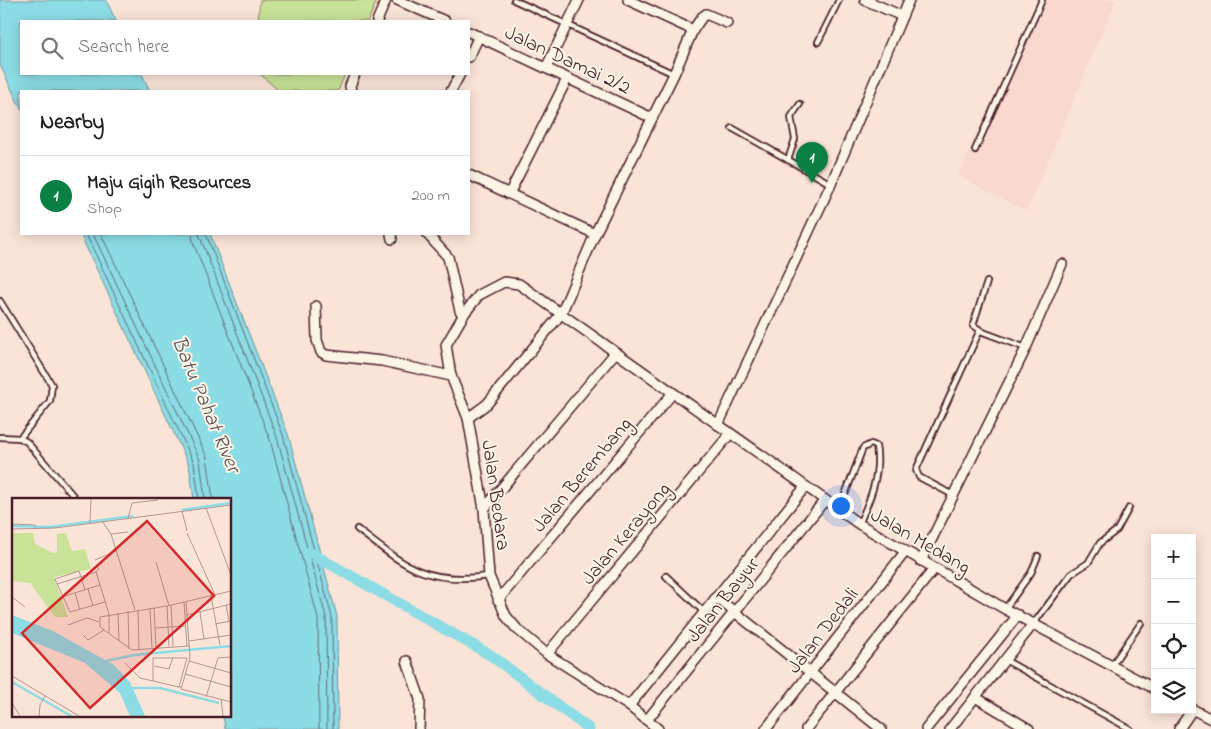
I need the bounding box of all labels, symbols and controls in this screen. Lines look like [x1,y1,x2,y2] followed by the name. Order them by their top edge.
[499,19,635,103] street label: Jalan Damai 2/2
[20,20,470,75] search box
[38,34,66,62] icon: search
[78,34,169,61] text: Search here
[40,108,104,138] text: Nearby
[796,142,828,183] pin: 1
[87,170,251,197] text: Maju Gigih Resources
[53,184,59,208] text: 1
[412,184,450,208] text: 200 m
[87,197,122,221] text: Shop
[163,332,248,480] water label: Batu Pahat River
[526,412,641,540] street label: Jalan Berembang
[472,438,517,552] street label: Jalan Bedara
[575,477,679,593] street label: Jalan Kerayong
[828,493,854,519] your location
[12,498,231,716] inset map
[864,502,975,583] street label: Jalan Medang
[1151,534,1196,714] map controls
[1151,534,1196,579] button: +
[680,551,768,650] street label: Jalan Bayur
[1151,579,1196,624] button: −
[781,582,867,681] street label: Jalan Dedali
[1151,624,1196,669] button: locate
[1151,669,1196,714] button: layers

